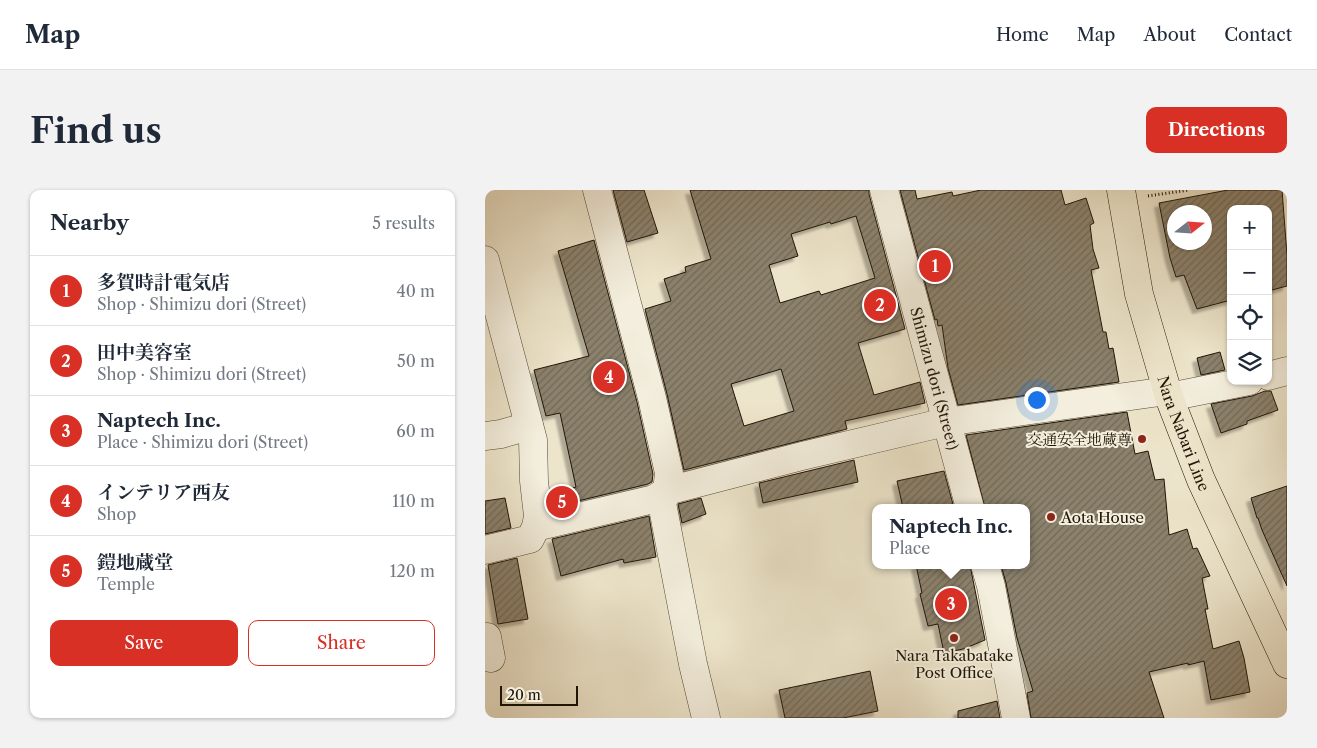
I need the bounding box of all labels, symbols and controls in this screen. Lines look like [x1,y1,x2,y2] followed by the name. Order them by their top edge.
[25,20,80,49] text: Map
[996,24,1049,46] text: Home
[1077,24,1115,46] text: Map
[1143,24,1196,46] text: About
[1224,24,1292,46] text: Contact
[1146,107,1287,153] button: Directions
[30,109,162,152] text: Find us
[1167,205,1212,250] north arrow
[1227,205,1272,385] map controls
[1227,205,1272,250] button: +
[50,210,129,235] text: Nearby
[372,213,435,233] text: 5 results
[919,247,951,285] pin: 1
[1227,250,1272,295] button: −
[97,271,230,294] text: 多賀時計電気店
[62,281,70,301] text: 1
[396,281,435,301] text: 40 m
[864,286,896,324] pin: 2
[97,294,306,314] text: Shop · Shimizu dori (Street)
[1227,295,1272,340] button: locate
[907,305,963,452] street label: Shimizu dori (Street)
[1227,340,1272,385] button: layers
[97,341,192,364] text: 田中美容室
[61,351,71,371] text: 2
[397,351,435,371] text: 50 m
[593,358,625,396] pin: 4
[97,364,306,384] text: Shop · Shimizu dori (Street)
[1154,373,1214,494] street label: Nara Nabari Line
[1024,387,1050,413] your location
[97,409,221,432] text: Naptech Inc.
[61,421,71,441] text: 3
[396,421,435,441] text: 60 m
[1027,430,1132,449] place label: 交通安全地蔵尊
[97,432,308,452] text: Place · Shimizu dori (Street)
[1136,433,1148,445] marker: 交通安全地蔵尊
[97,481,230,504] text: インテリア西友
[546,483,578,521] pin: 5
[61,491,71,511] text: 4
[392,491,435,511] text: 110 m
[97,504,136,524] text: Shop
[872,504,1030,569] popup
[1060,508,1144,527] place label: Aota House
[1045,511,1057,523] marker: Aota House
[889,515,1013,538] text: Naptech Inc.
[889,538,930,558] text: Place
[97,551,173,574] text: 鎧地蔵堂
[62,561,70,581] text: 5
[390,561,435,581] text: 120 m
[97,574,155,594] text: Temple
[935,585,967,623] pin: 3
[50,620,238,666] button: Save
[248,620,435,666] button: Share
[948,632,960,644] marker: Nara Takabatake Post Office
[895,646,1013,682] place label: Nara Takabatake Post Office
[500,683,577,706] scale bar
[507,686,541,704] text: 20 m

